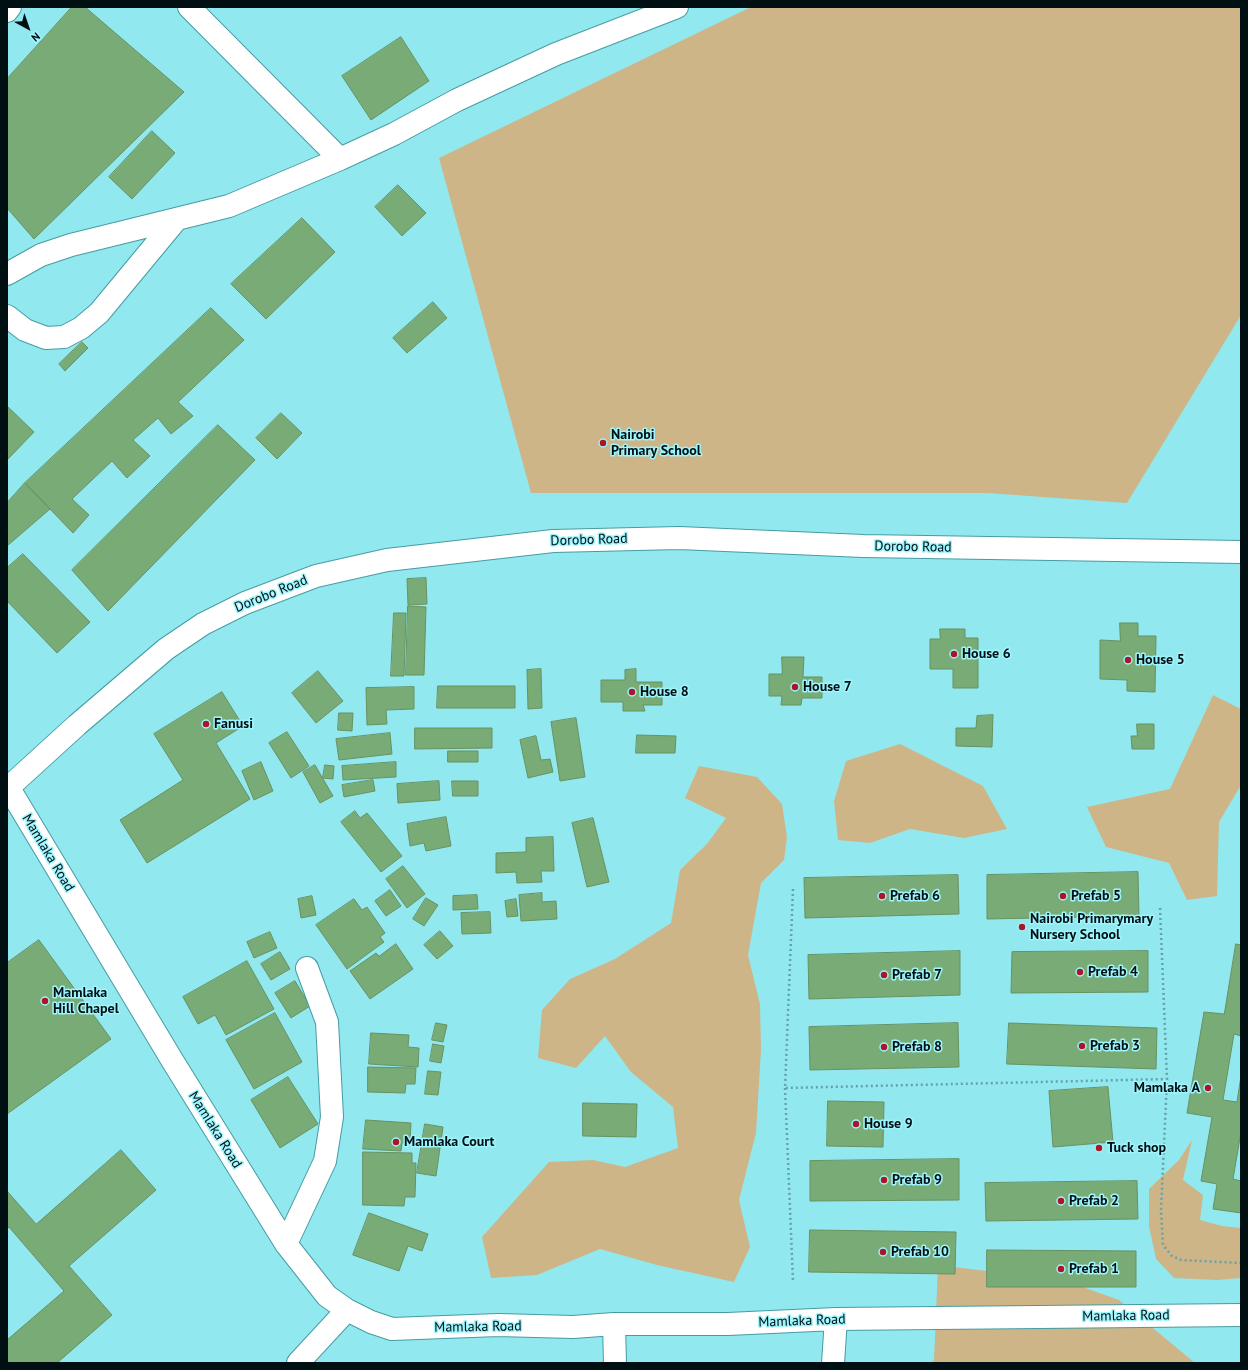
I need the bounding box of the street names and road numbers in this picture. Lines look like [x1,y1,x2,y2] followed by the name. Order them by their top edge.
[550,530,628,550] street label: Dorobo Road
[874,538,952,556] street label: Dorobo Road
[232,572,310,616] street label: Dorobo Road
[18,811,78,895] street label: Mamlaka Road
[185,1088,245,1172] street label: Mamlaka Road
[1082,1307,1170,1325] street label: Mamlaka Road
[758,1311,846,1331] street label: Mamlaka Road
[434,1318,522,1336] street label: Mamlaka Road

